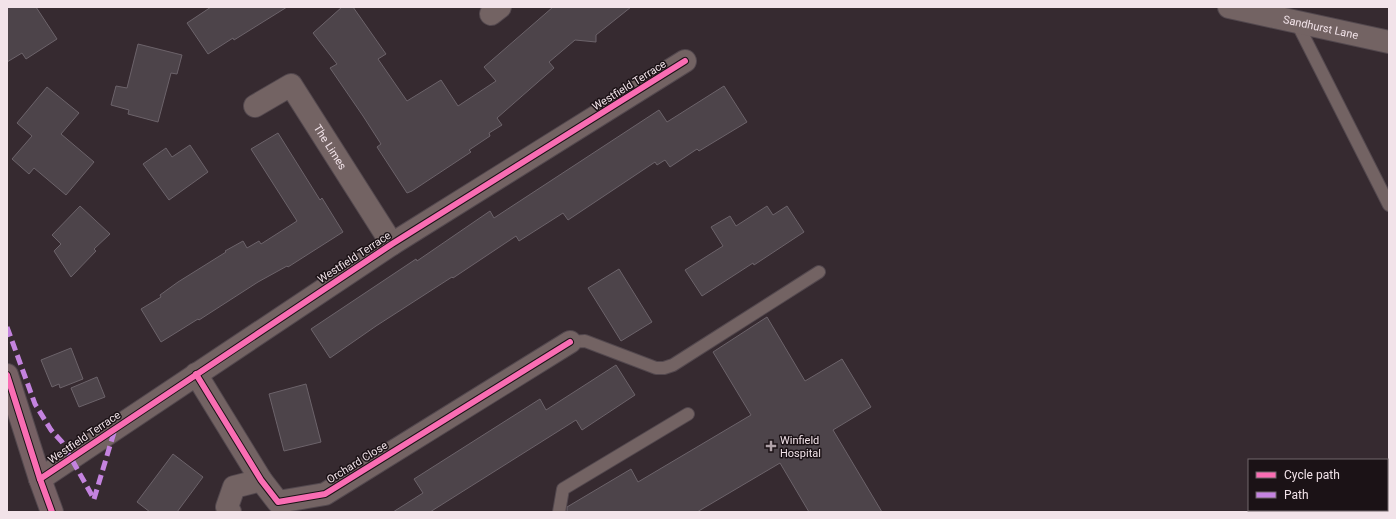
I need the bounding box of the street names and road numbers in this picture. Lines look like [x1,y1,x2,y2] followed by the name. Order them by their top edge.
[1282,13,1360,42] street label: Sandhurst Lane
[590,57,669,113] street label: Westfield Terrace
[311,122,349,172] street label: The Limes
[315,229,393,286] street label: Westfield Terrace
[46,408,123,466] street label: Westfield Terrace
[324,438,390,486] street label: Orchard Close

